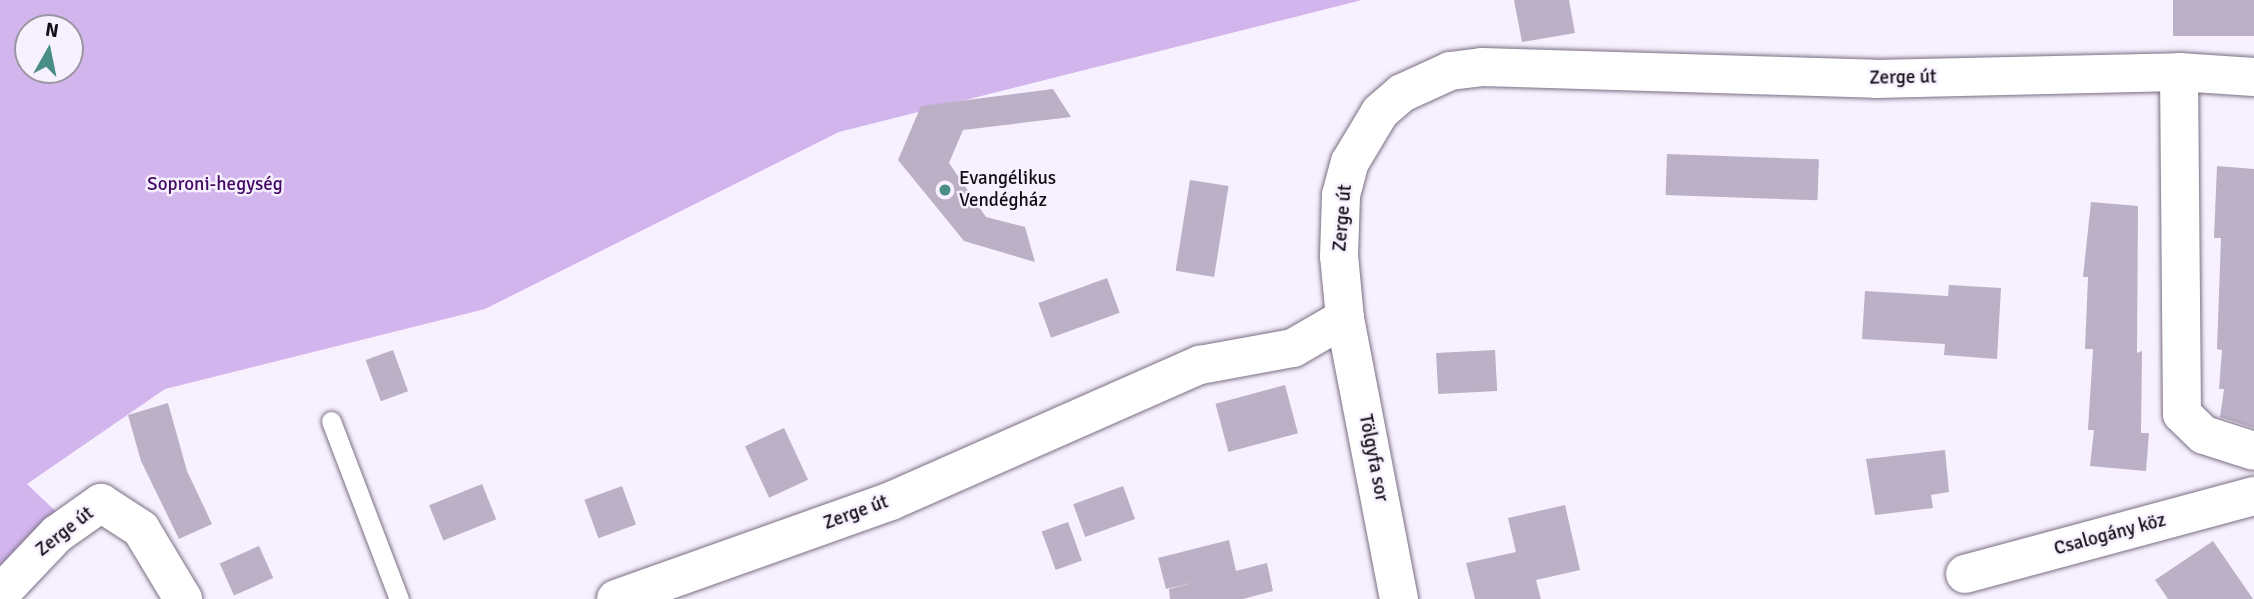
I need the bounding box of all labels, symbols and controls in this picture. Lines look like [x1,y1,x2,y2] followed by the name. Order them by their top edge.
[14,14,84,84] north arrow
[44,17,60,43] text: N
[1869,66,1937,90] street label: Zerge út
[959,168,1056,212] place label: Evangélikus Vendégház
[147,174,283,196] park label: Soproni-hegység
[937,182,953,198] marker: Evangélikus Vendégház
[1329,183,1357,253] street label: Zerge út
[1353,412,1393,504] street label: Tölgyfa sor
[820,491,892,535] street label: Zerge út
[31,502,99,562] street label: Zerge út
[2052,509,2168,561] street label: Csalogány köz

